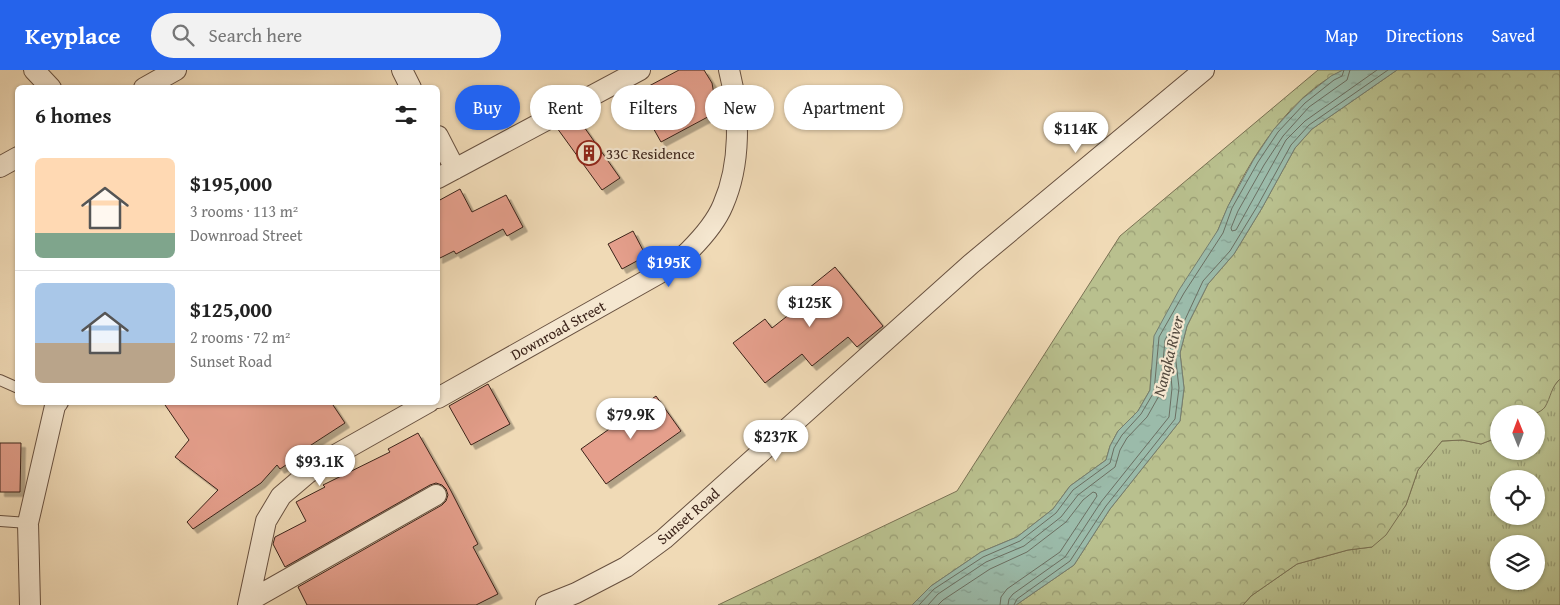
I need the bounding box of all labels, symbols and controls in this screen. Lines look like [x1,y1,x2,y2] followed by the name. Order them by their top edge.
[151,13,501,58] search box
[25,18,121,53] text: Keyplace
[169,21,197,49] icon: search
[209,21,302,49] text: Search here
[1325,22,1358,49] text: Map
[1386,22,1463,49] text: Directions
[1491,22,1535,49] text: Saved
[455,85,520,130] chip: Buy
[530,85,601,130] chip: Rent
[611,85,695,130] chip: Filters
[705,85,774,130] chip: New
[784,85,903,130] chip: Apartment
[35,100,111,131] text: 6 homes
[392,101,420,129] icon: filters
[1041,112,1111,154] pin: $114K
[1054,116,1098,140] text: $114K
[576,140,602,166] building icon: 33C Residence
[606,143,695,164] place label: 33C Residence
[190,168,272,199] text: $195,000
[75,178,135,238] icon: home
[190,199,298,223] text: 3 rooms · 113 m²
[190,223,303,247] text: Downroad Street
[634,246,704,288] pin: $195K
[647,250,691,274] text: $195K
[775,286,845,328] pin: $125K
[788,290,832,314] text: $125K
[190,294,272,325] text: $125,000
[507,295,610,365] street label: Downroad Street
[75,303,135,363] icon: home
[1146,312,1190,400] water label: Nangka River
[190,325,290,349] text: 2 rooms · 72 m²
[190,349,272,373] text: Sunset Road
[590,398,672,440] pin: $79.9K
[607,402,655,426] text: $79.9K
[1490,405,1545,460] north arrow
[1490,405,1545,590] map controls
[741,420,811,462] pin: $237K
[754,424,798,448] text: $237K
[279,444,361,487] pin: $93.1K
[296,449,344,473] text: $93.1K
[1490,470,1545,525] button: locate
[652,483,724,549] street label: Sunset Road
[1490,535,1545,590] button: layers

